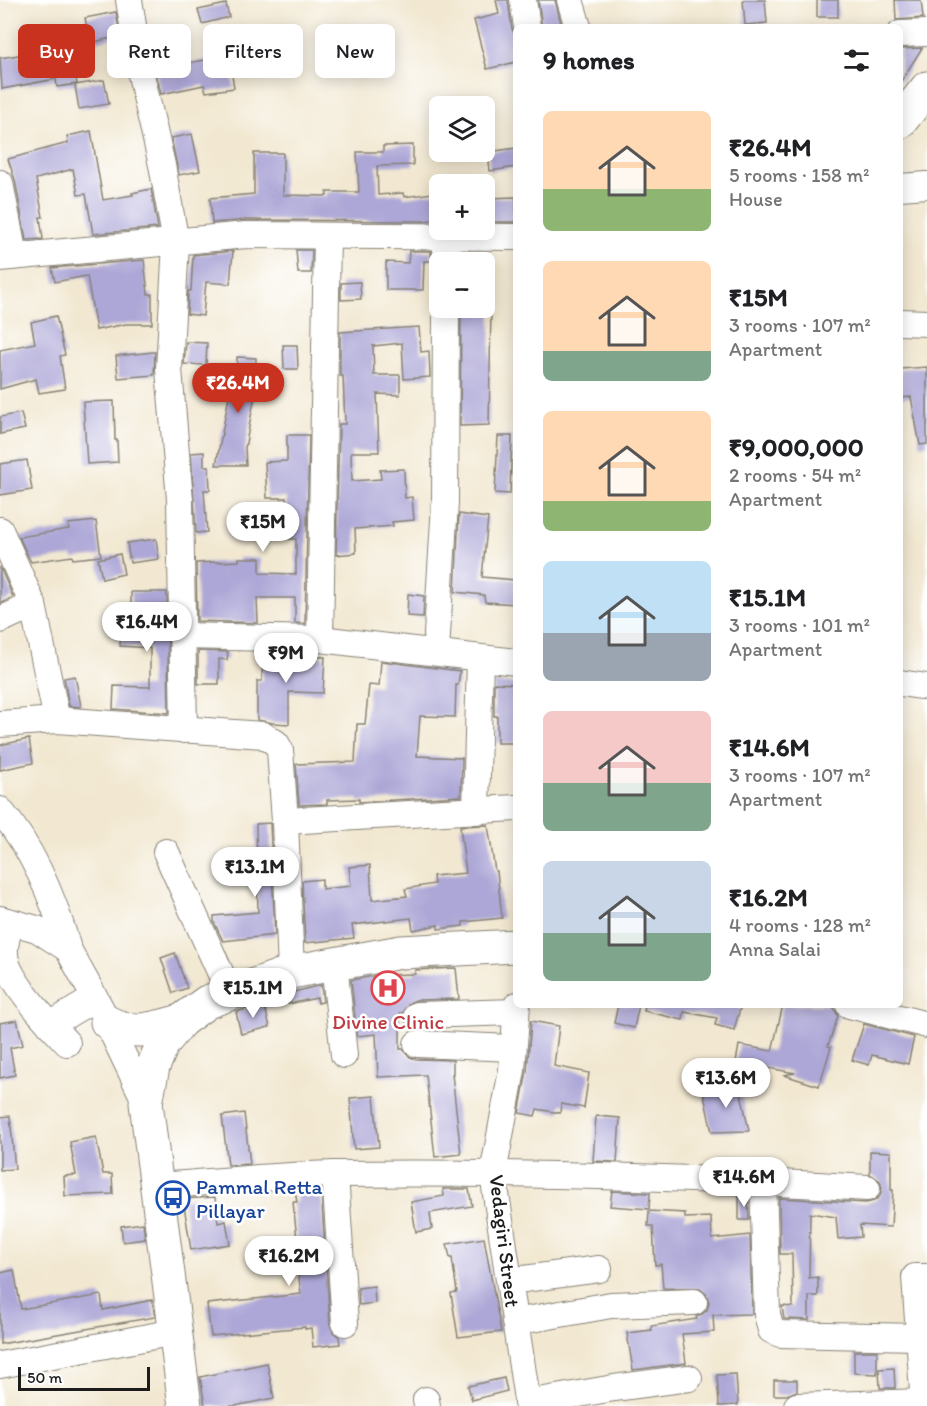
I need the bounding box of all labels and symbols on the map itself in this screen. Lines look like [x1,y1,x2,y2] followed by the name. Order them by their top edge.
[189,363,287,414] pin: ₹26.4M
[227,502,299,553] pin: ₹15M
[98,602,196,653] pin: ₹16.4M
[257,633,315,684] pin: ₹9M
[206,847,304,898] pin: ₹13.1M
[204,968,302,1019] pin: ₹15.1M
[370,970,406,1006] hospital icon: Divine Clinic
[332,1009,444,1034] place label: Divine Clinic
[677,1058,775,1109] pin: ₹13.6M
[695,1157,793,1208] pin: ₹14.6M
[484,1173,526,1309] street label: Vedagiri Street
[196,1174,323,1223] place label: Pammal Retta Pillayar
[155,1180,191,1216] bus stop icon: Pammal Retta Pillayar
[240,1236,338,1287] pin: ₹16.2M
[18,1364,150,1392] scale bar

